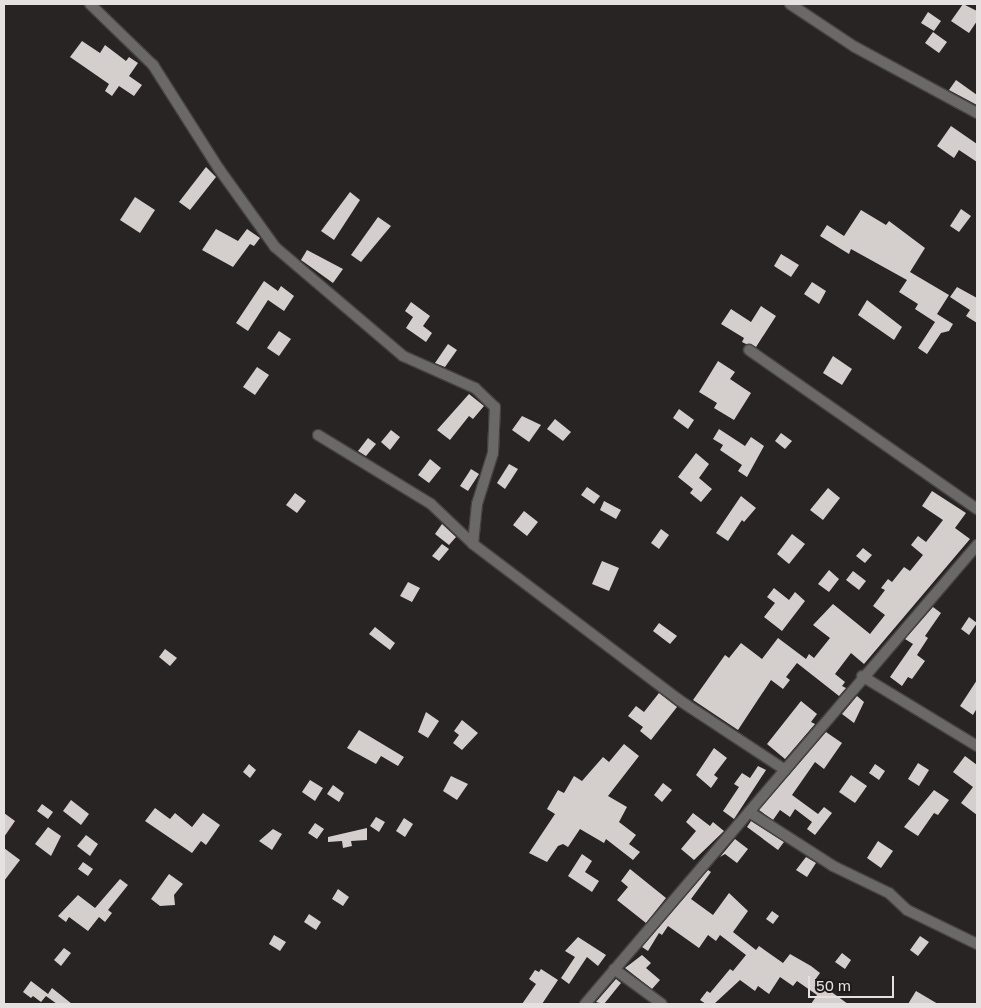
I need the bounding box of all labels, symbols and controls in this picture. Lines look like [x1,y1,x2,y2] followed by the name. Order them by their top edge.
[811,966,897,998] scale bar
[816,976,851,994] text: 50 m

